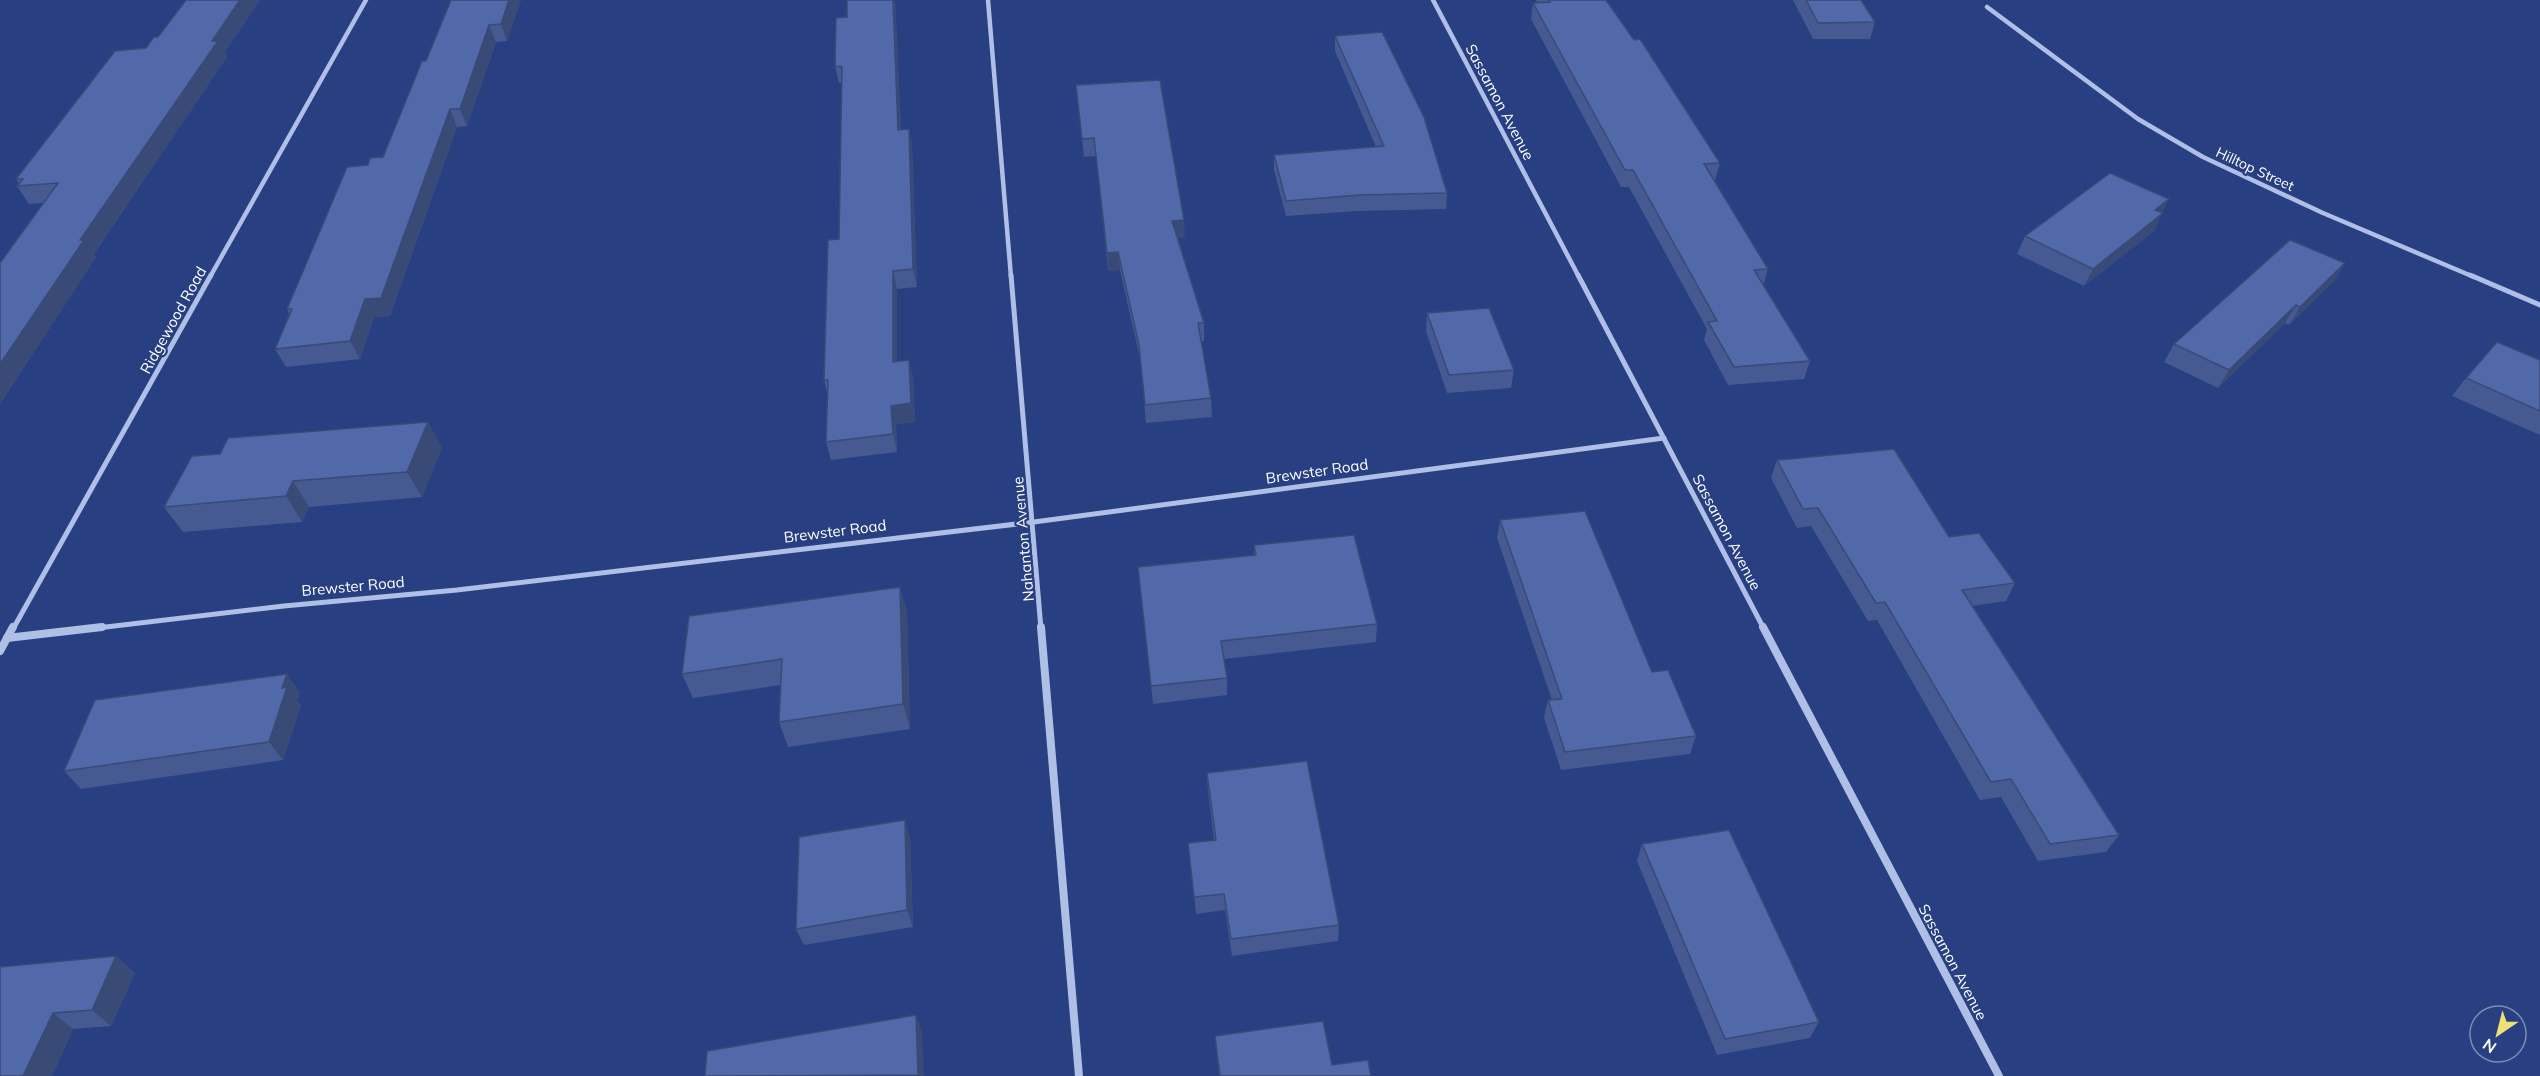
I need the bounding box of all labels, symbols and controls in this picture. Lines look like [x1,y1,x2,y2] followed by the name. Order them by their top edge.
[1461,41,1539,163] street label: Sassamon Avenue
[2213,143,2297,195] street label: Hilltop Street
[136,263,210,377] street label: Ridgewood Road
[1265,454,1369,488] street label: Brewster Road
[1688,471,1766,593] street label: Sassamon Avenue
[1008,476,1038,602] street label: Nahanton Avenue
[783,515,887,547] street label: Brewster Road
[301,572,405,600] street label: Brewster Road
[1914,901,1992,1023] street label: Sassamon Avenue
[2468,1004,2528,1064] north arrow
[2479,1035,2500,1058] text: N

